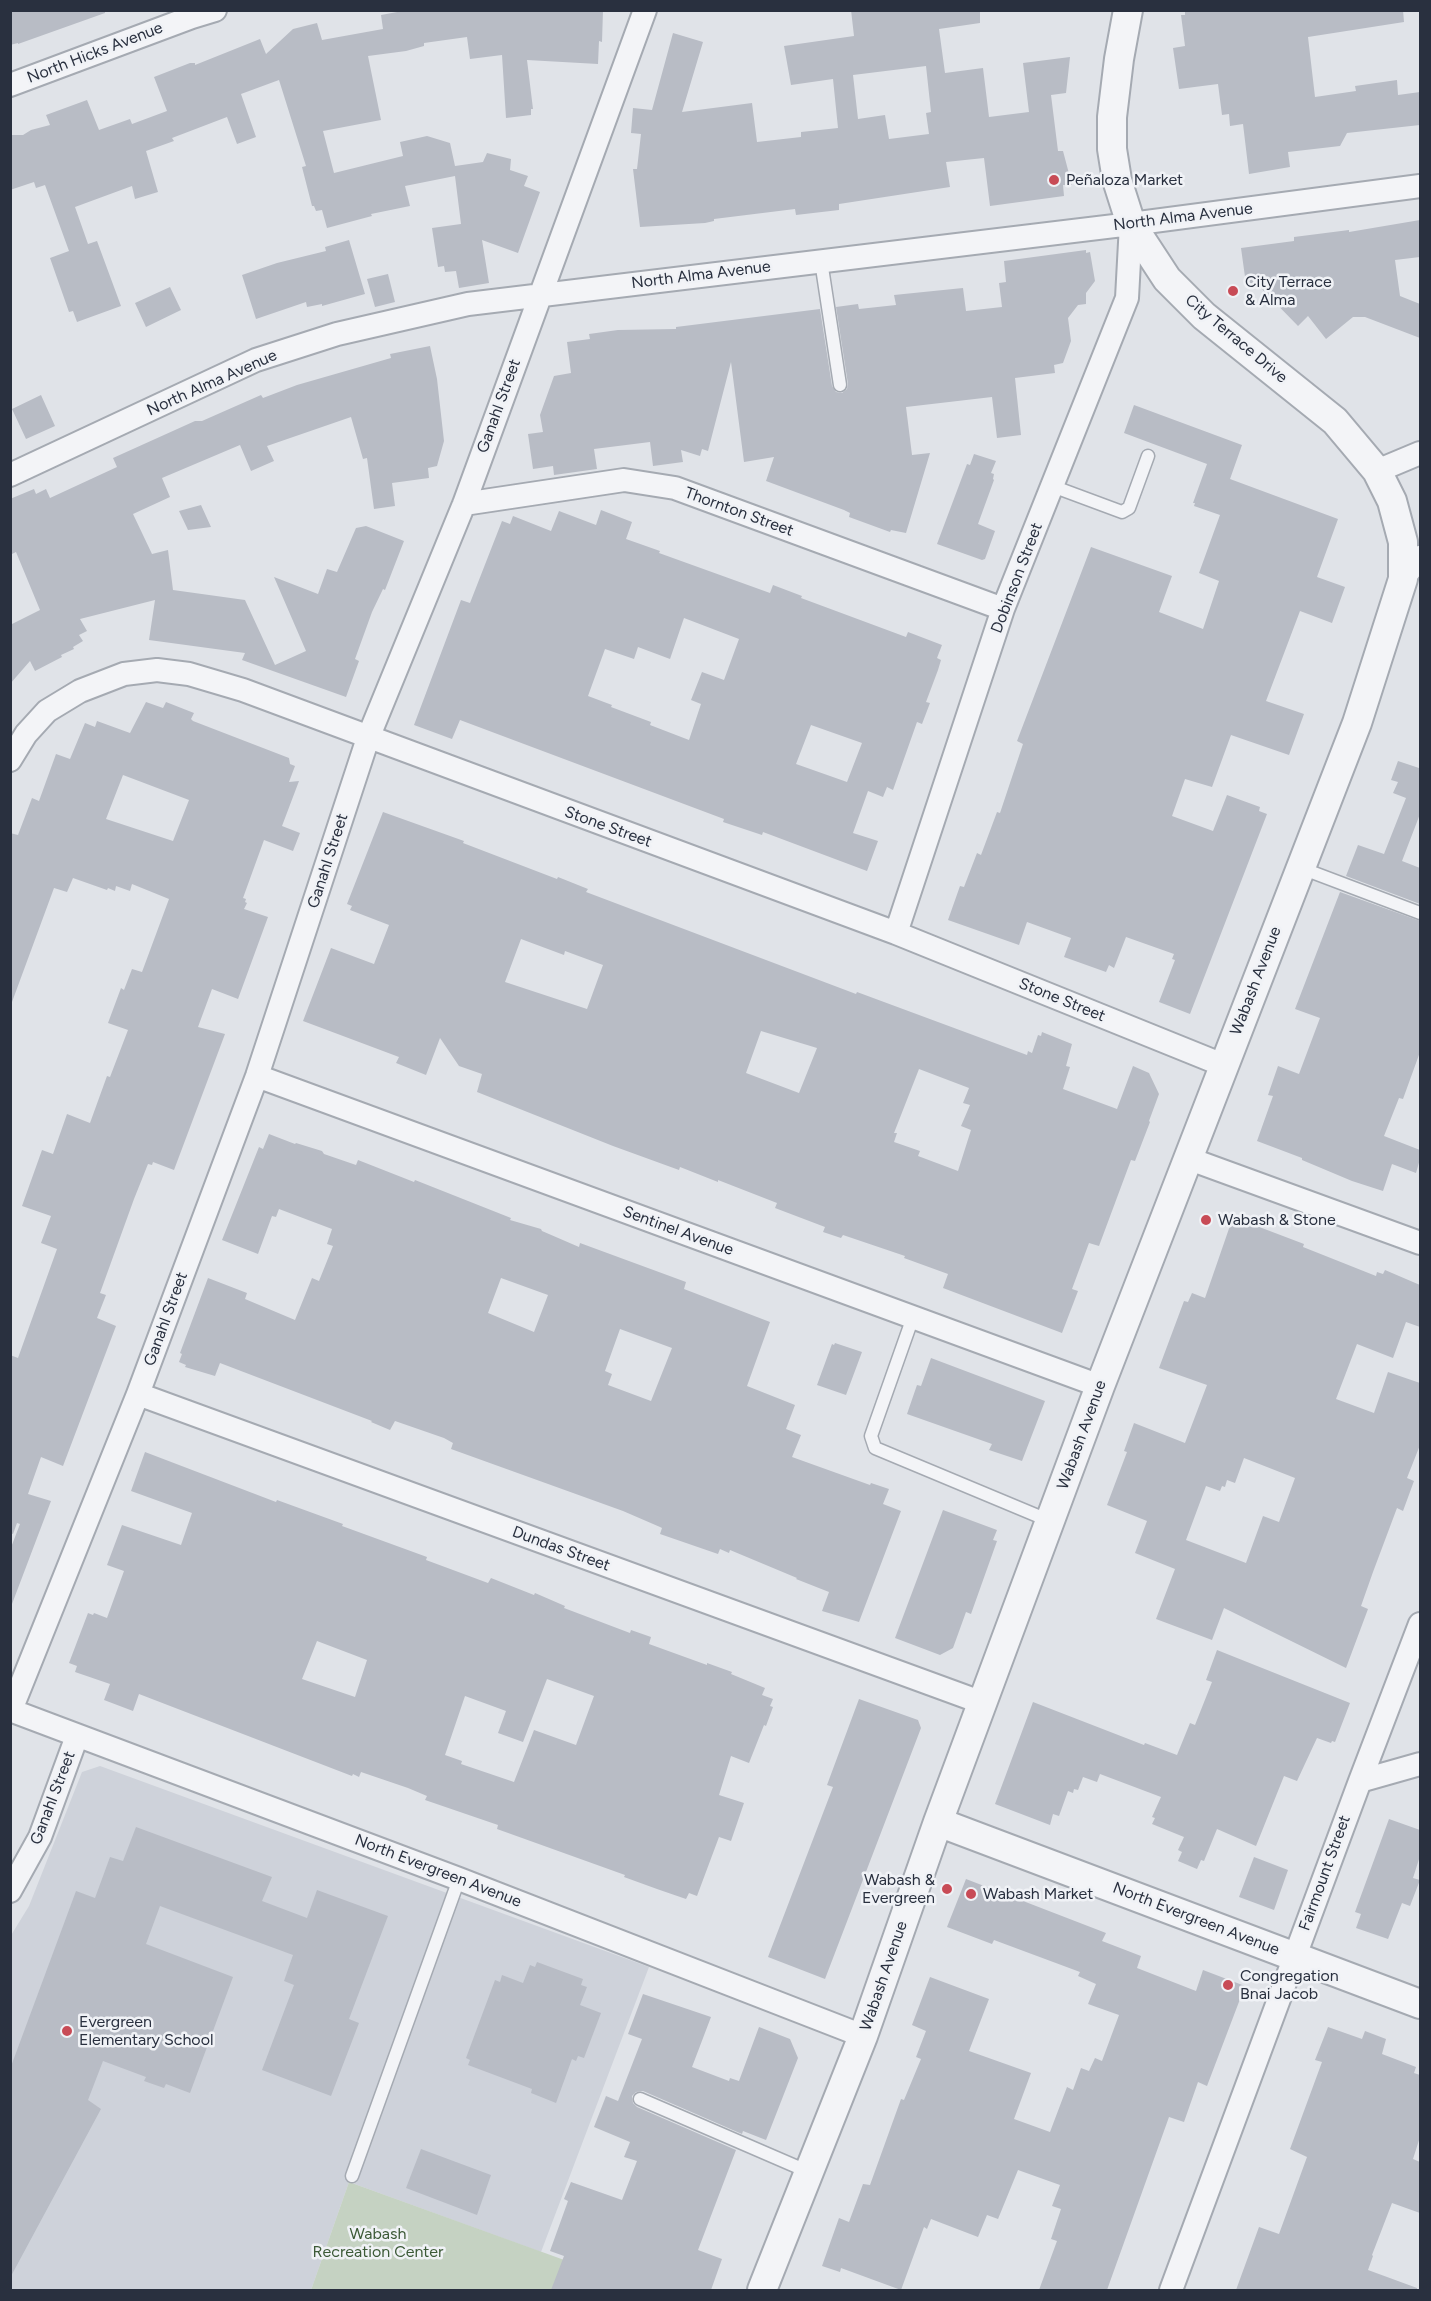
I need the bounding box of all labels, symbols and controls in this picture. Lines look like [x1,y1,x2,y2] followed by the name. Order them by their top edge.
[25,18,165,88] street label: North Hicks Avenue
[1066,170,1183,190] place label: Peñaloza Market
[1047,173,1061,187] marker: Peñaloza Market
[1112,199,1254,235] street label: North Alma Avenue
[630,257,772,293] street label: North Alma Avenue
[1245,272,1332,310] place label: City Terrace & Alma
[1226,284,1240,298] marker: City Terrace & Alma
[1181,291,1291,387] street label: City Terrace Drive
[144,346,280,420] street label: North Alma Avenue
[473,356,525,456] street label: Ganahl Street
[682,483,796,541] street label: Thornton Street
[987,520,1047,636] street label: Dobinson Street
[562,802,654,852] street label: Stone Street
[304,811,352,911] street label: Ganahl Street
[1226,924,1286,1038] street label: Wabash Avenue
[1016,974,1108,1026] street label: Stone Street
[620,1202,736,1260] street label: Sentinel Avenue
[1218,1210,1336,1230] place label: Wabash & Stone
[1199,1213,1213,1227] marker: Wabash & Stone
[140,1269,192,1369] street label: Ganahl Street
[1053,1378,1111,1492] street label: Wabash Avenue
[510,1522,612,1576] street label: Dundas Street
[26,1749,80,1847] street label: Ganahl Street
[1295,1813,1355,1933] street label: Fairmount Street
[352,1830,524,1912] street label: North Evergreen Avenue
[862,1870,935,1908] place label: Wabash & Evergreen
[1110,1878,1282,1960] street label: North Evergreen Avenue
[940,1882,954,1896] marker: Wabash & Evergreen
[983,1884,1093,1904] place label: Wabash Market
[964,1887,978,1901] marker: Wabash Market
[856,1919,912,2033] street label: Wabash Avenue
[1240,1966,1339,2004] place label: Congregation Bnai Jacob
[1221,1978,1235,1992] marker: Congregation Bnai Jacob
[79,2012,213,2050] place label: Evergreen Elementary School
[60,2024,74,2038] marker: Evergreen Elementary School
[313,2224,443,2262] park label: Wabash Recreation Center

